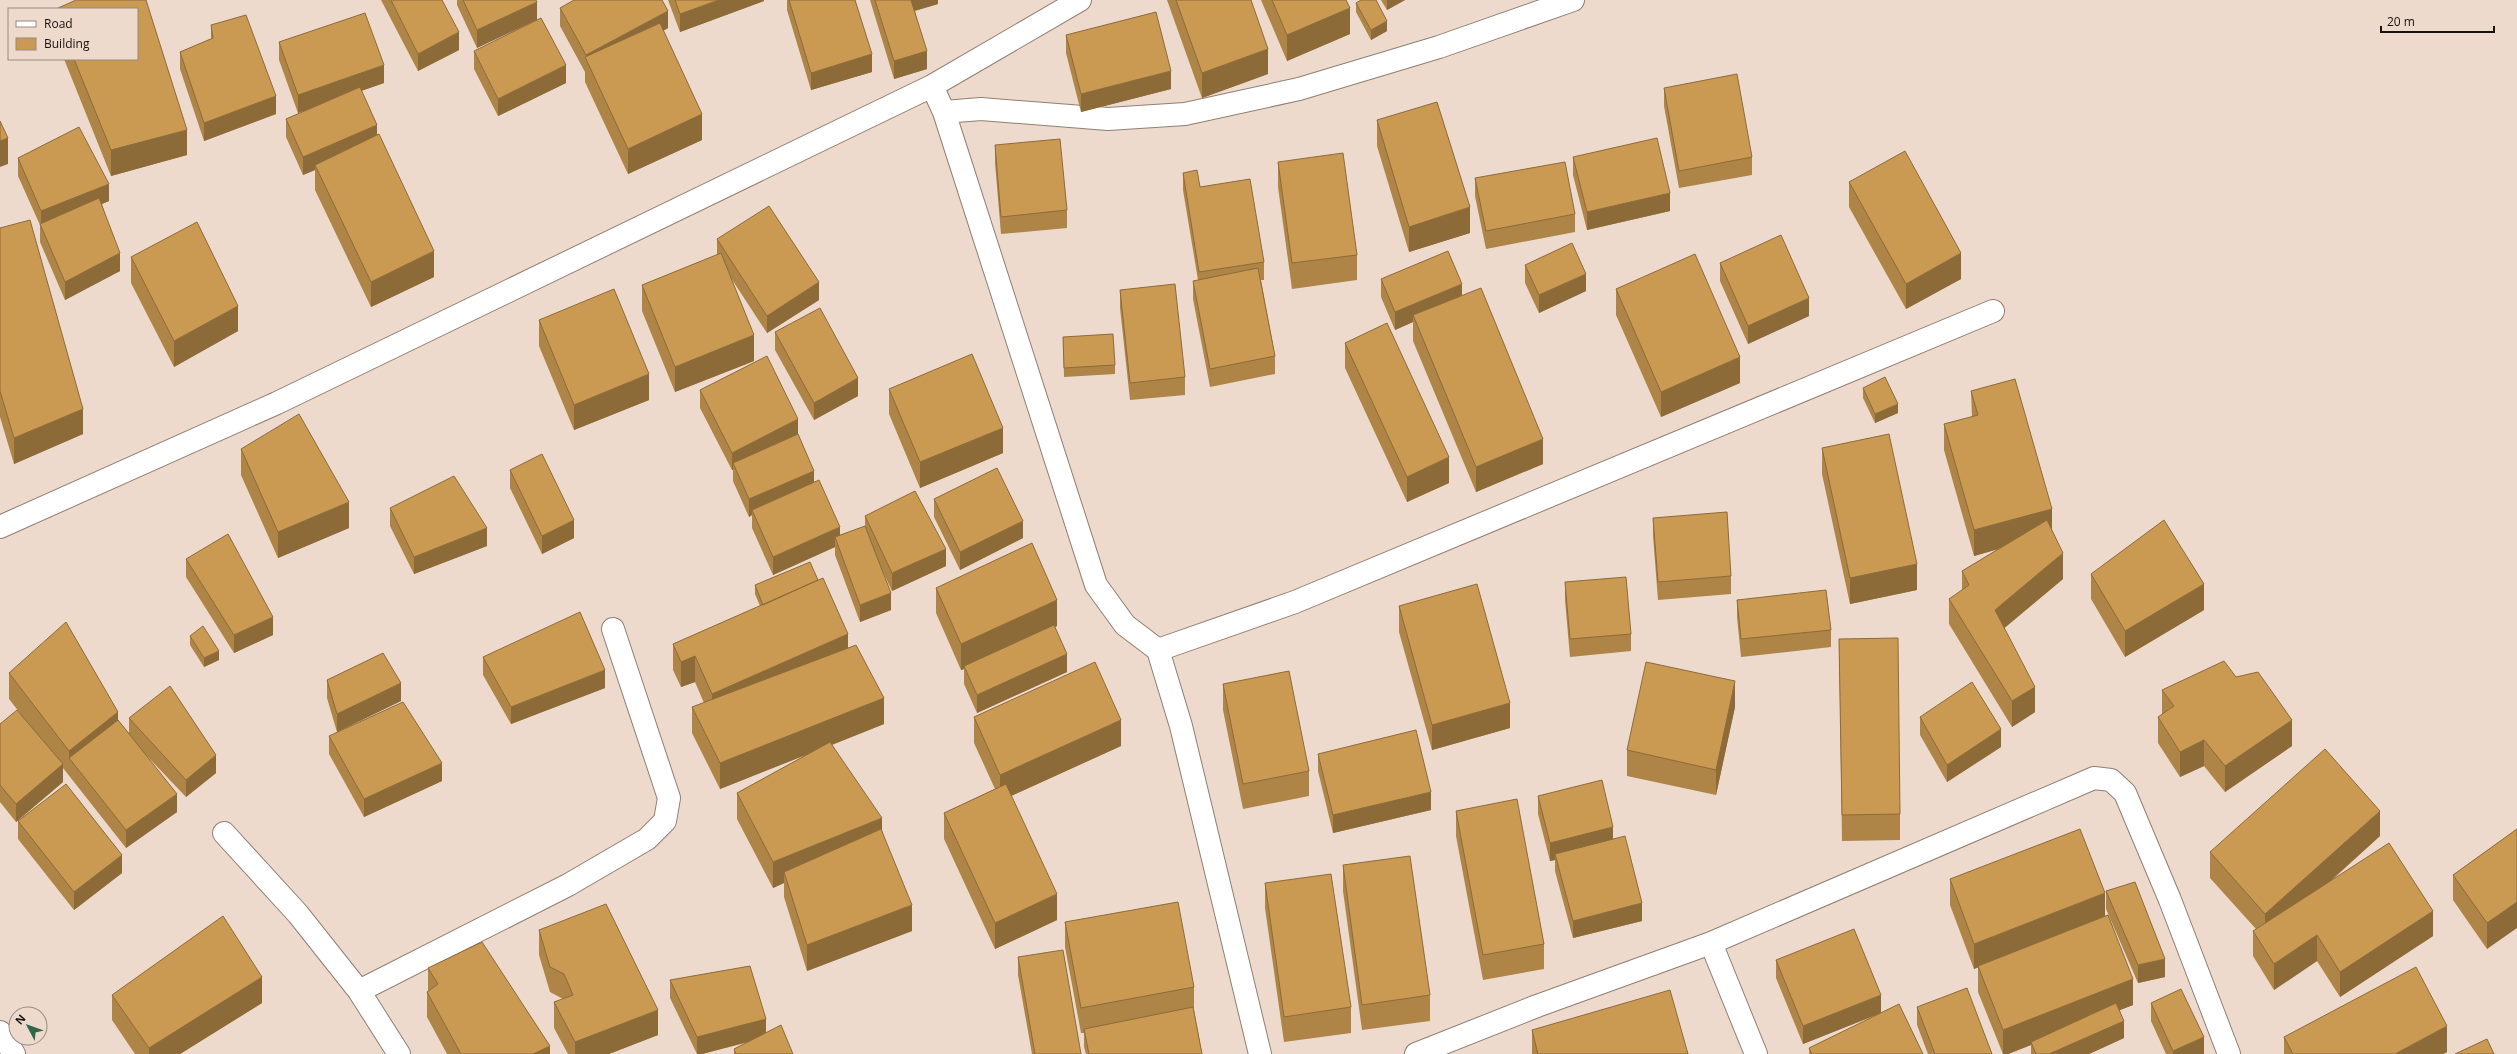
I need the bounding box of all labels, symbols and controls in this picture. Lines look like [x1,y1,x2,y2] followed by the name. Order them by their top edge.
[8,8,138,60] legend
[2381,8,2494,34] scale bar
[2387,13,2415,30] text: 20 m
[44,15,73,32] text: Road
[44,35,90,52] text: Building
[8,1006,48,1046] north arrow
[11,1011,29,1027] text: N

